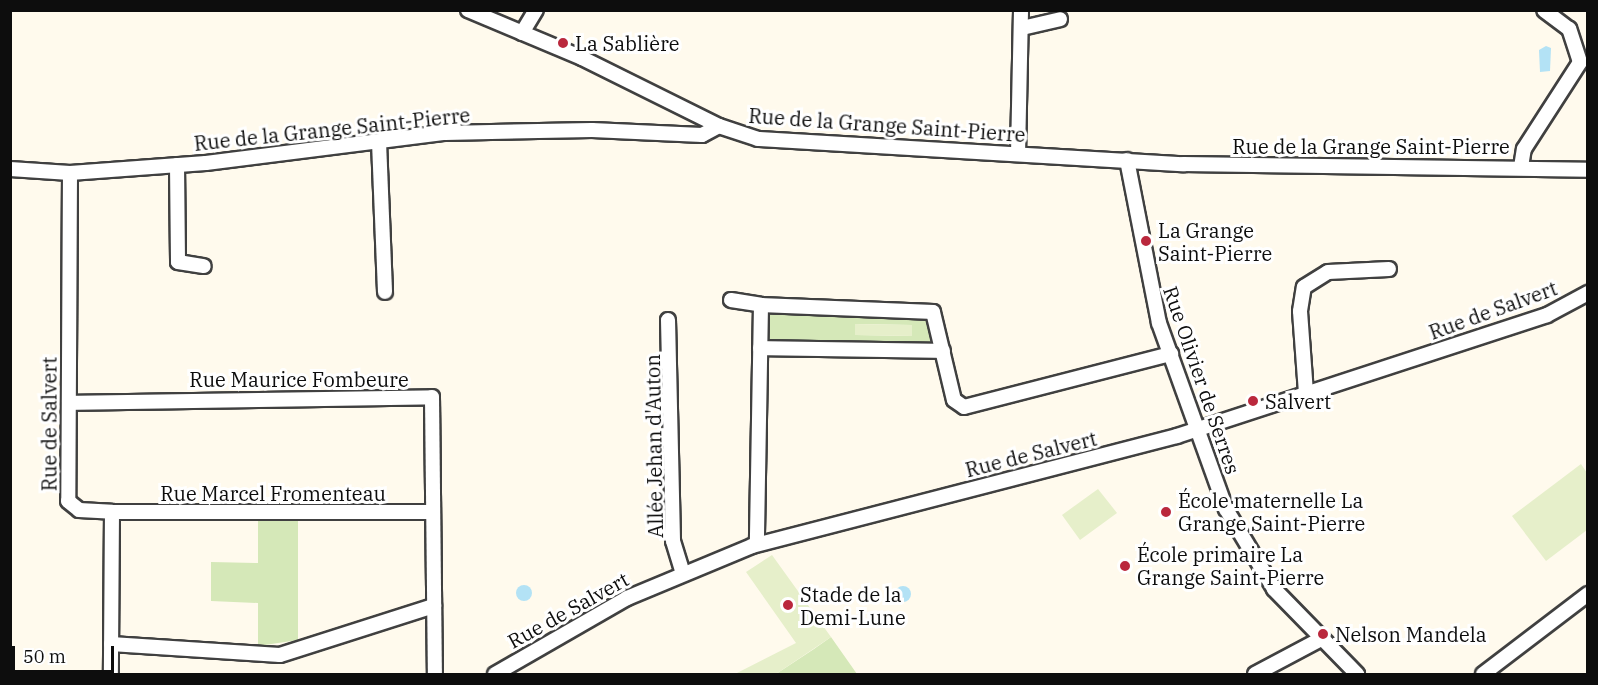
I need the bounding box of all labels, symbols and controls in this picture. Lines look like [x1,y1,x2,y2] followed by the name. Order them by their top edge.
[575,31,679,55] place label: La Sablière
[556,36,570,50] marker: La Sablière
[193,103,471,155] street label: Rue de la Grange Saint-Pierre
[748,103,1026,147] street label: Rue de la Grange Saint-Pierre
[1232,134,1510,158] street label: Rue de la Grange Saint-Pierre
[1158,218,1272,265] place label: La Grange Saint-Pierre
[1139,234,1153,248] marker: La Grange Saint-Pierre
[1426,276,1560,344] street label: Rue de Salvert
[1159,283,1245,477] street label: Rue Olivier de Serres
[640,354,668,538] street label: Allée Jehan d'Auton
[37,357,61,491] street label: Rue de Salvert
[189,367,409,391] street label: Rue Maurice Fombeure
[1265,389,1331,413] place label: Salvert
[1246,394,1260,408] marker: Salvert
[963,426,1099,482] street label: Rue de Salvert
[160,481,386,505] street label: Rue Marcel Fromenteau
[1178,488,1365,535] place label: École maternelle La Grange Saint-Pierre
[1159,505,1173,519] marker: École maternelle La Grange Saint-Pierre
[1137,542,1324,589] place label: École primaire La Grange Saint-Pierre
[1118,559,1132,573] marker: École primaire La Grange Saint-Pierre
[503,567,633,653] street label: Rue de Salvert
[800,582,906,629] place label: Stade de la Demi-Lune
[781,598,795,612] marker: Stade de la Demi-Lune
[1335,622,1487,646] place label: Nelson Mandela
[1316,627,1330,641] marker: Nelson Mandela
[15,634,117,672] scale bar
[23,645,66,668] text: 50 m

